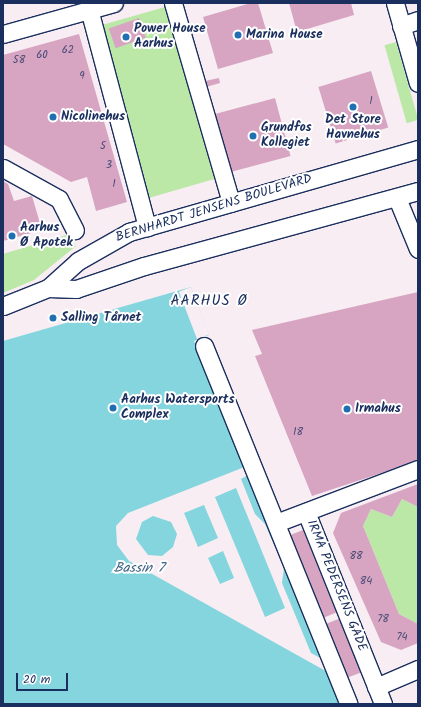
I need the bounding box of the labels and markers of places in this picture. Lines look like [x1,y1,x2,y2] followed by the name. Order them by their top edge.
[134,22,205,53] place label: Power House Aarhus
[246,27,323,43] place label: Marina House
[233,30,243,40] marker: Marina House
[121,32,131,42] marker: Power House Aarhus
[348,102,358,112] marker: Det Store Havnehus
[61,109,125,125] place label: Nicolinehus
[48,112,58,122] marker: Nicolinehus
[325,113,381,144] place label: Det Store Havnehus
[261,121,312,152] place label: Grundfos Kollegiet
[248,131,258,141] marker: Grundfos Kollegiet
[20,221,73,252] place label: Aarhus Ø Apotek
[7,231,17,241] marker: Aarhus Ø Apotek
[61,310,141,326] place label: Salling Tårnet
[48,313,58,323] marker: Salling Tårnet
[121,393,235,424] place label: Aarhus Watersports Complex
[355,401,401,417] place label: Irmahus
[108,403,118,413] marker: Aarhus Watersports Complex
[342,404,352,414] marker: Irmahus

